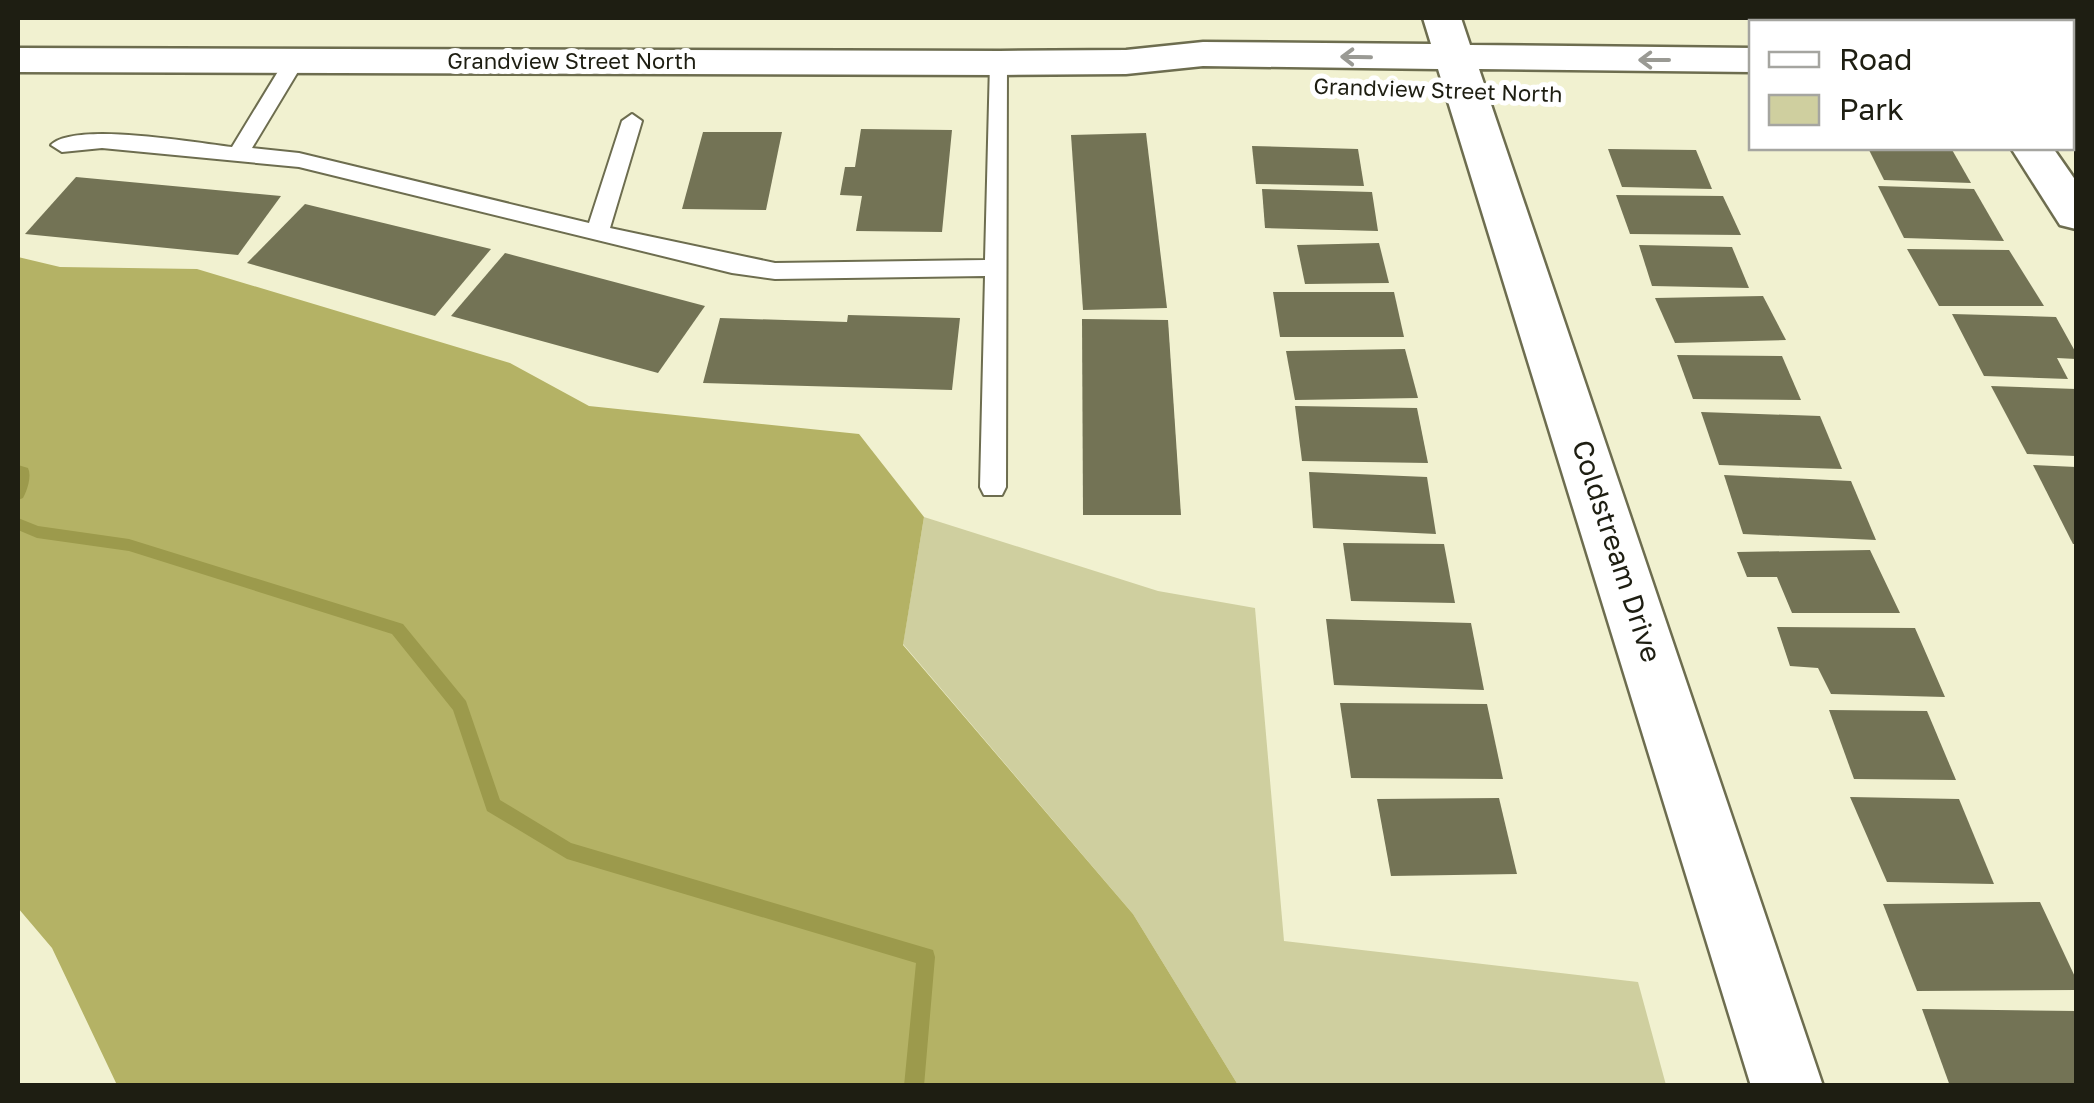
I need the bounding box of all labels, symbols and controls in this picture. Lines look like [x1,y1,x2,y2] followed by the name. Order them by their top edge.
[1749,20,2074,150] legend
[1839,41,1913,77] text: Road
[447,47,697,74] street label: Grandview Street North
[1341,48,1374,66] one-way arrow
[1639,50,1672,70] one-way arrow
[1313,72,1563,107] street label: Grandview Street North
[1839,91,1904,127] text: Park
[1566,436,1669,666] street label: Coldstream Drive

